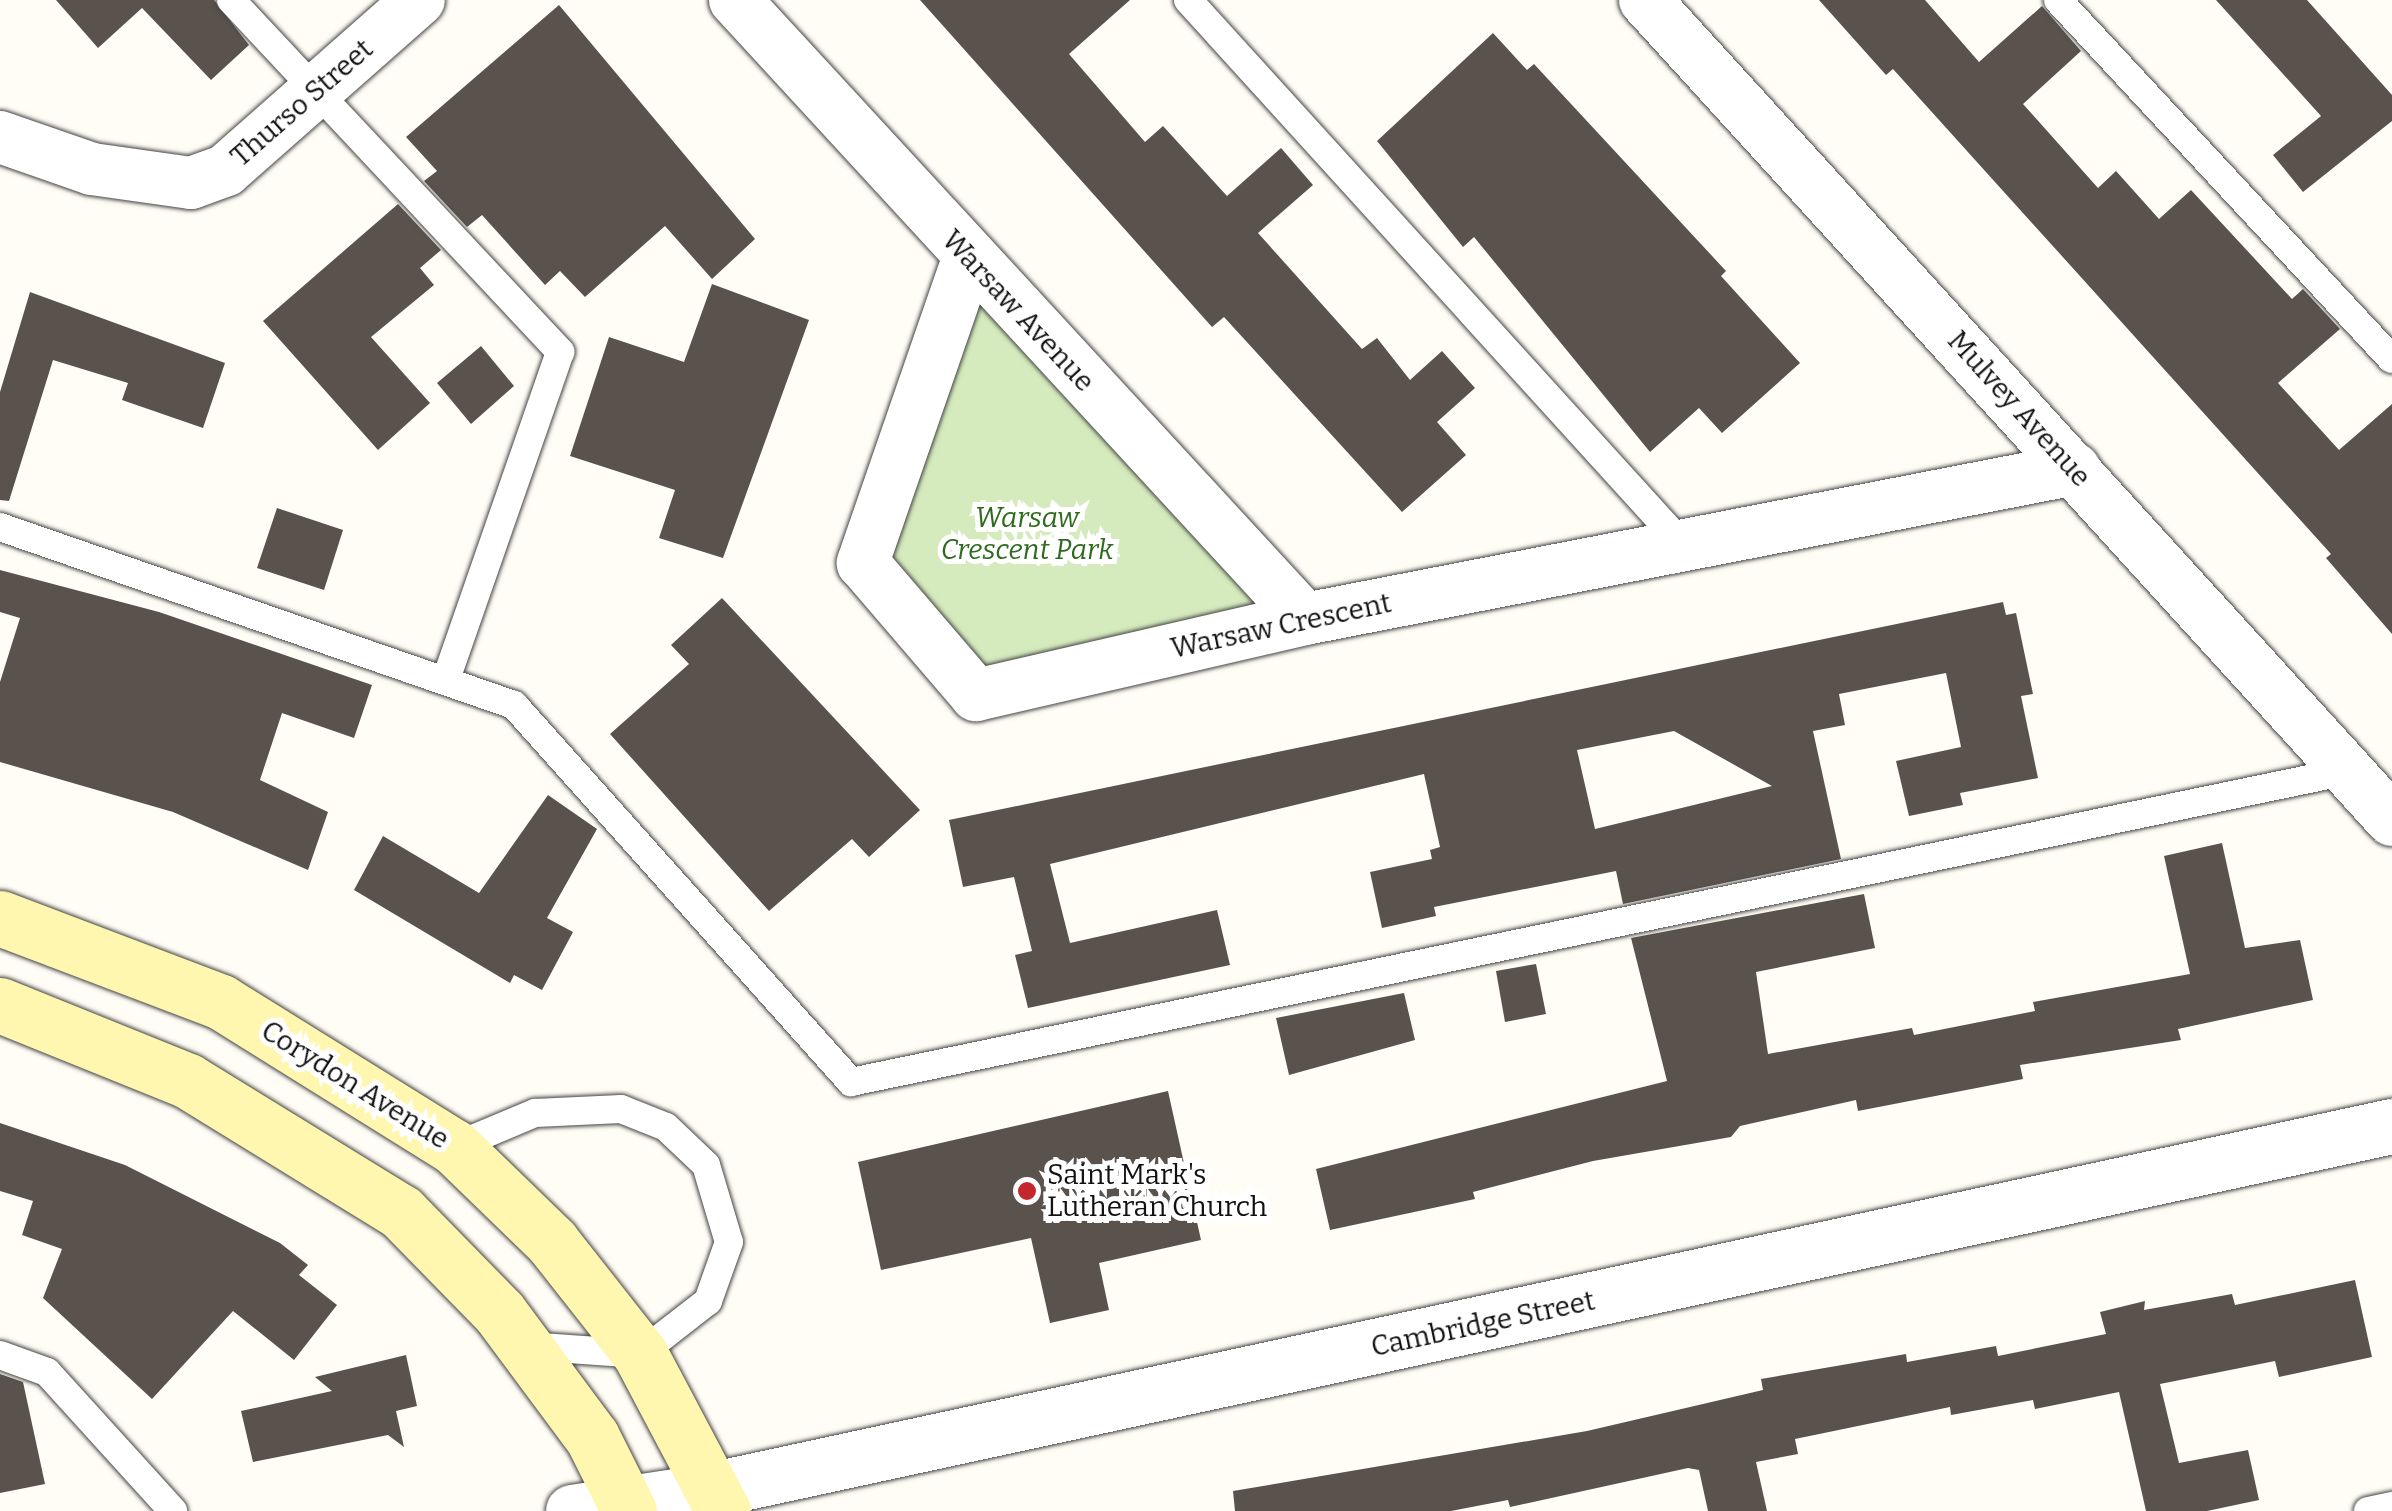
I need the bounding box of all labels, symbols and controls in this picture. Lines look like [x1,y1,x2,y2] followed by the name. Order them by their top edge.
[224,32,380,174] street label: Thurso Street
[935,223,1101,399] street label: Warsaw Avenue
[1940,324,2098,494] street label: Mulvey Avenue
[941,501,1113,567] park label: Warsaw Crescent Park
[1168,586,1394,666] street label: Warsaw Crescent
[255,1014,455,1156] street label: Corydon Avenue
[1047,1158,1267,1224] place label: Saint Mark's Lutheran Church
[1016,1180,1038,1202] marker: Saint Mark's Lutheran Church
[1368,1284,1598,1364] street label: Cambridge Street

